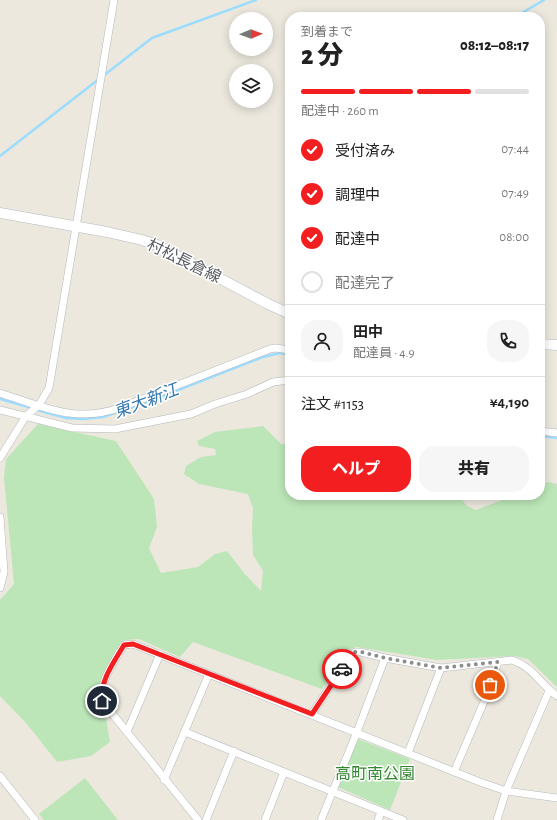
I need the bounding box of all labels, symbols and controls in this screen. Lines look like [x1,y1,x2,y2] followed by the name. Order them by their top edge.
[229,12,273,56] north arrow
[229,12,273,108] map controls
[301,26,353,39] text: 到着まで
[460,38,529,53] text: 08:12–08:17
[301,43,343,69] text: 2 分
[229,64,273,108] button: layers
[301,105,379,118] text: 配達中 · 260 m
[301,139,323,161] icon: check
[501,143,529,156] text: 07:44
[335,144,395,159] text: 受付済み
[301,183,323,205] icon: check
[501,187,529,200] text: 07:49
[335,188,380,203] text: 調理中
[301,227,323,249] icon: check
[499,231,529,244] text: 08:00
[335,232,380,247] text: 配達中
[145,235,224,286] street label: 村松長倉線
[335,276,395,291] text: 配達完了
[301,320,343,362] button: person
[487,320,529,362] button: phone
[353,325,383,340] text: 田中
[353,347,415,360] text: 配達員 · 4.9
[111,379,183,421] water label: 東大新江
[490,395,529,410] text: ¥4,190
[301,397,364,412] text: 注文 #1153
[301,446,411,492] button: ヘルプ
[419,446,529,492] button: 共有
[322,649,362,689] courier
[331,658,353,680] icon: car
[473,668,507,702] pin
[479,674,501,696] icon: bag
[85,684,119,718] pin
[91,690,113,712] icon: home
[335,765,415,782] park label: 高町南公園

